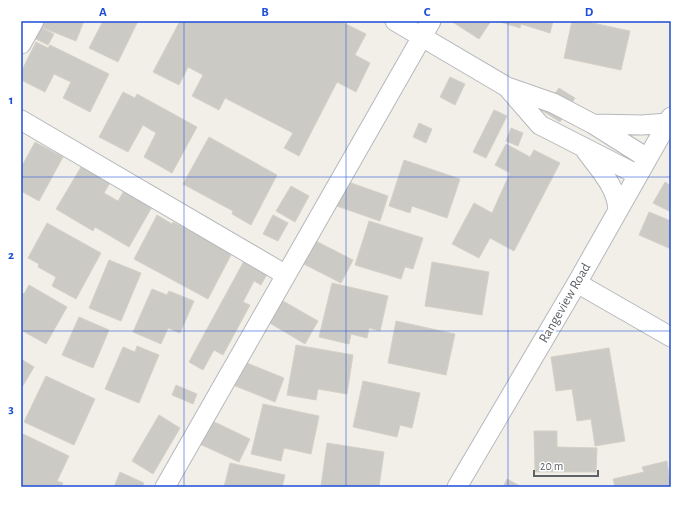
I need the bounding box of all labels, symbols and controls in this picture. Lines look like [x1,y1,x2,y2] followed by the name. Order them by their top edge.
[99,6,107,19] text: A
[261,6,269,19] text: B
[424,6,431,19] text: C
[585,6,594,19] text: D
[9,94,13,107] text: 1
[8,249,14,262] text: 2
[537,261,593,345] street label: Rangeview Road
[8,403,14,416] text: 3
[534,452,598,478] scale bar
[540,460,563,472] text: 20 m

